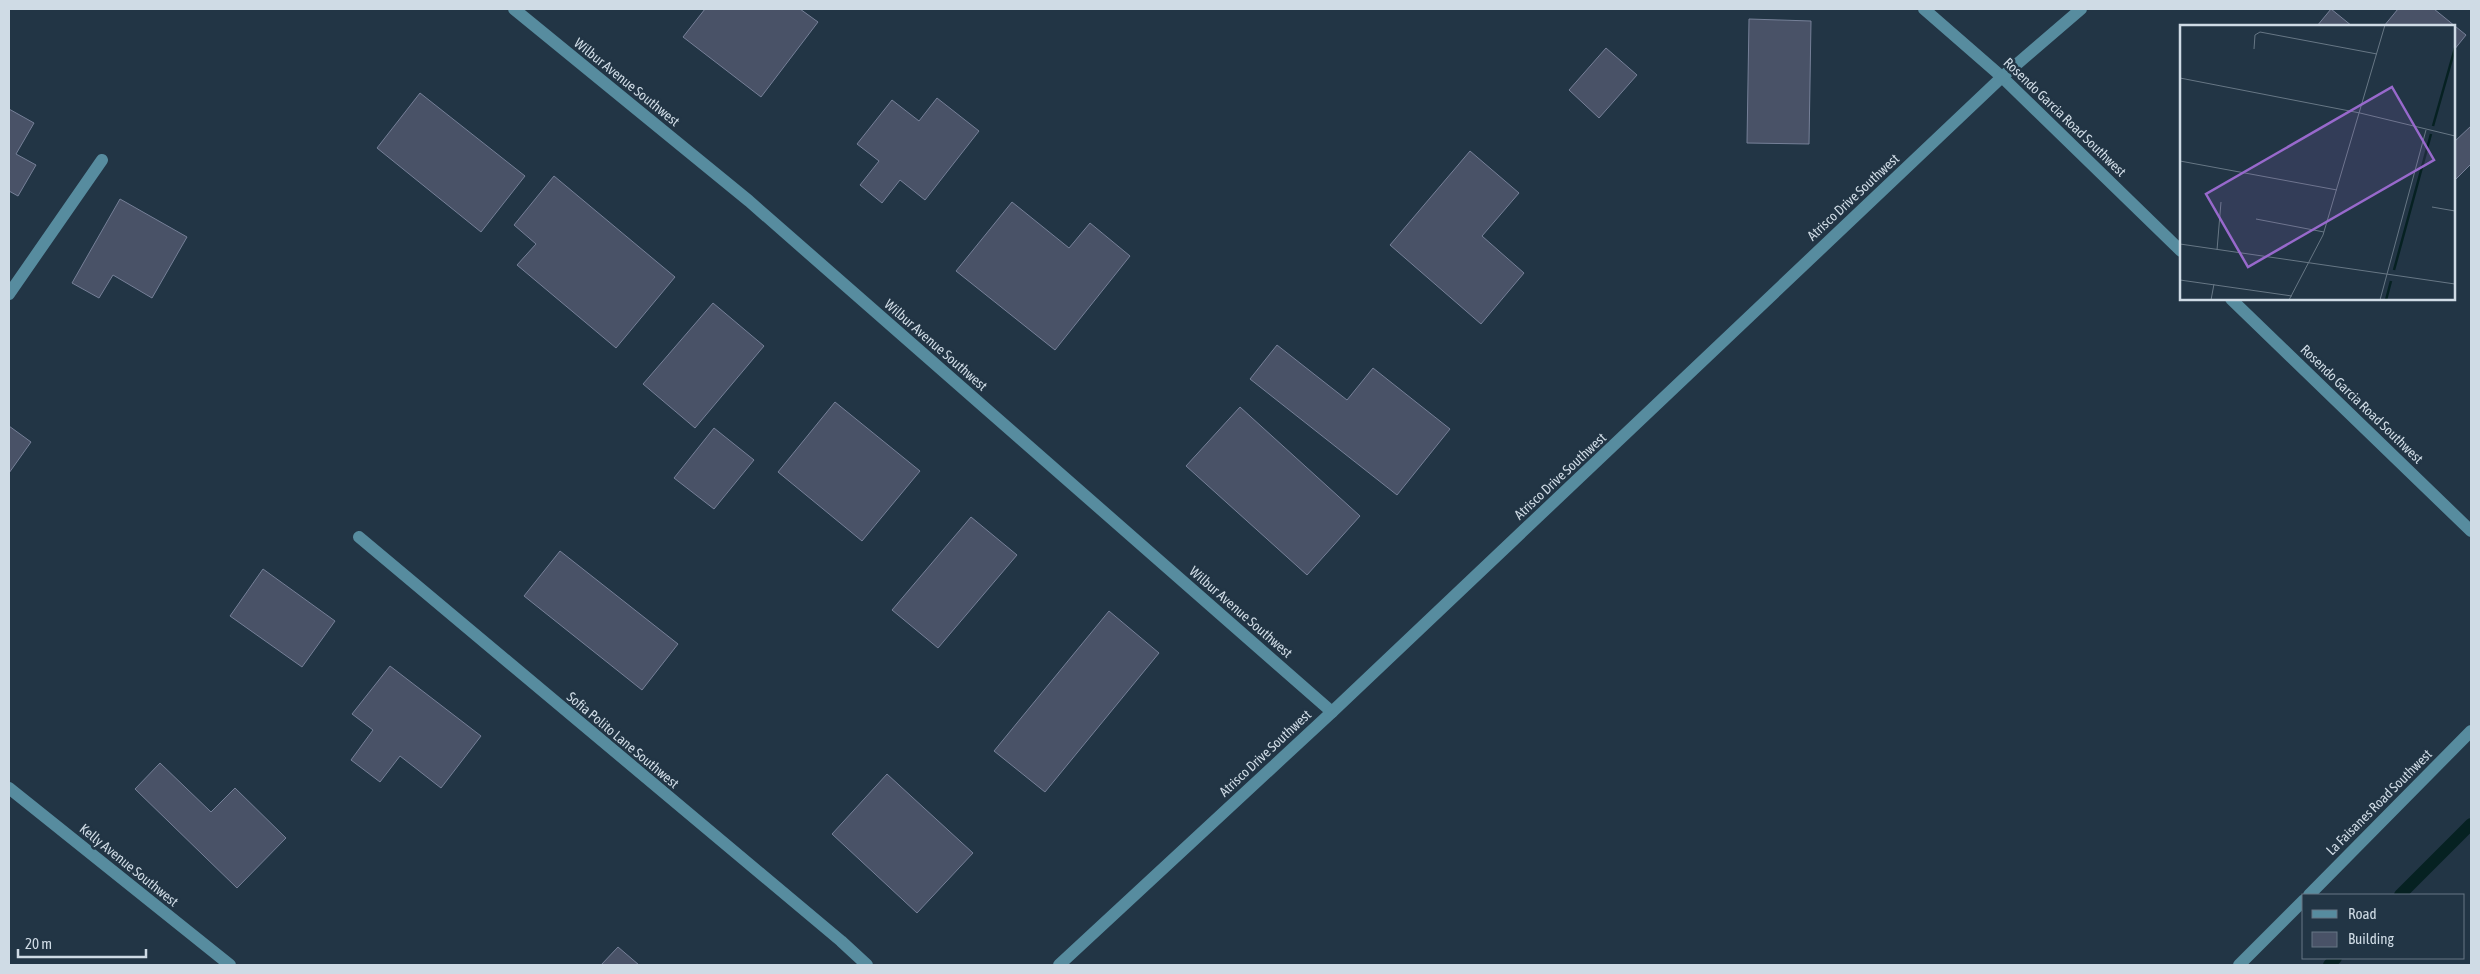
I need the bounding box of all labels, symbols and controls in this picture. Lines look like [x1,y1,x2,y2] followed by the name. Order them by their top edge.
[2180,25,2455,300] inset map
[571,35,683,129] street label: Wilbur Avenue Southwest
[2000,54,2130,180] street label: Rosendo Garcia Road Southwest
[1804,150,1902,244] street label: Atrisco Drive Southwest
[881,296,991,394] street label: Wilbur Avenue Southwest
[2297,341,2427,467] street label: Rosendo Garcia Road Southwest
[1511,429,1609,523] street label: Atrisco Drive Southwest
[1186,563,1296,661] street label: Wilbur Avenue Southwest
[564,688,682,792] street label: Sofia Polito Lane Southwest
[1216,706,1314,800] street label: Atrisco Drive Southwest
[2323,746,2435,858] street label: La Faisanes Road Southwest
[76,820,182,910] street label: Kelly Avenue Southwest
[2302,894,2465,959] legend
[2348,905,2377,922] text: Road
[18,926,145,958] scale bar
[2348,930,2394,947] text: Building
[25,935,52,952] text: 20 m

